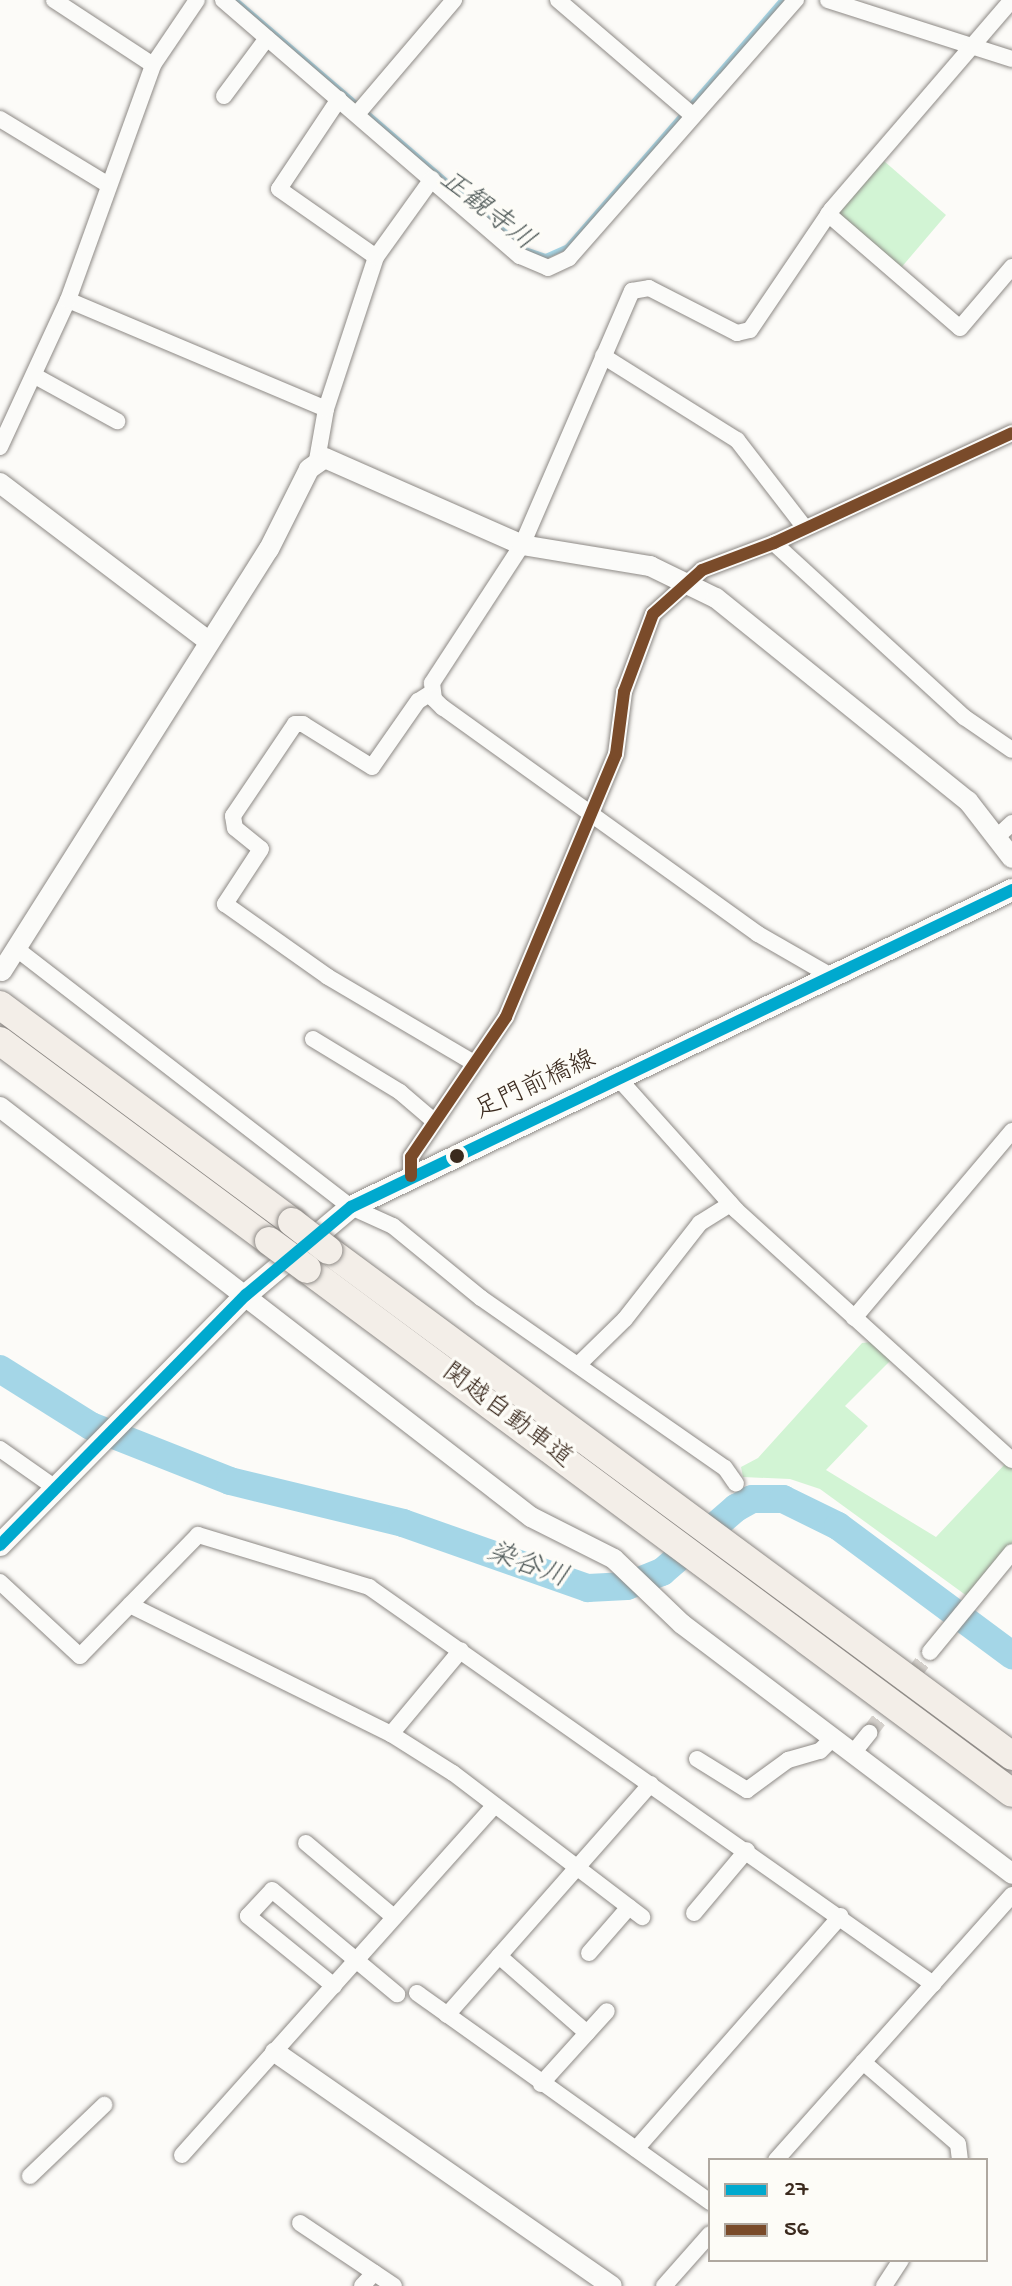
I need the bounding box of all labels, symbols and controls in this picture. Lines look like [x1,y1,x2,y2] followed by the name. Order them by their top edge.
[432,164,540,260] water label: 正観寺川
[470,1045,602,1129] street label: 足門前橋線
[449,1148,465,1164] unlabelled marker
[434,1358,578,1476] street label: 関越自動車道
[482,1537,572,1597] water label: 染谷川
[708,2158,988,2262] legend
[784,2176,808,2205] text: 27
[784,2216,809,2245] text: 56

